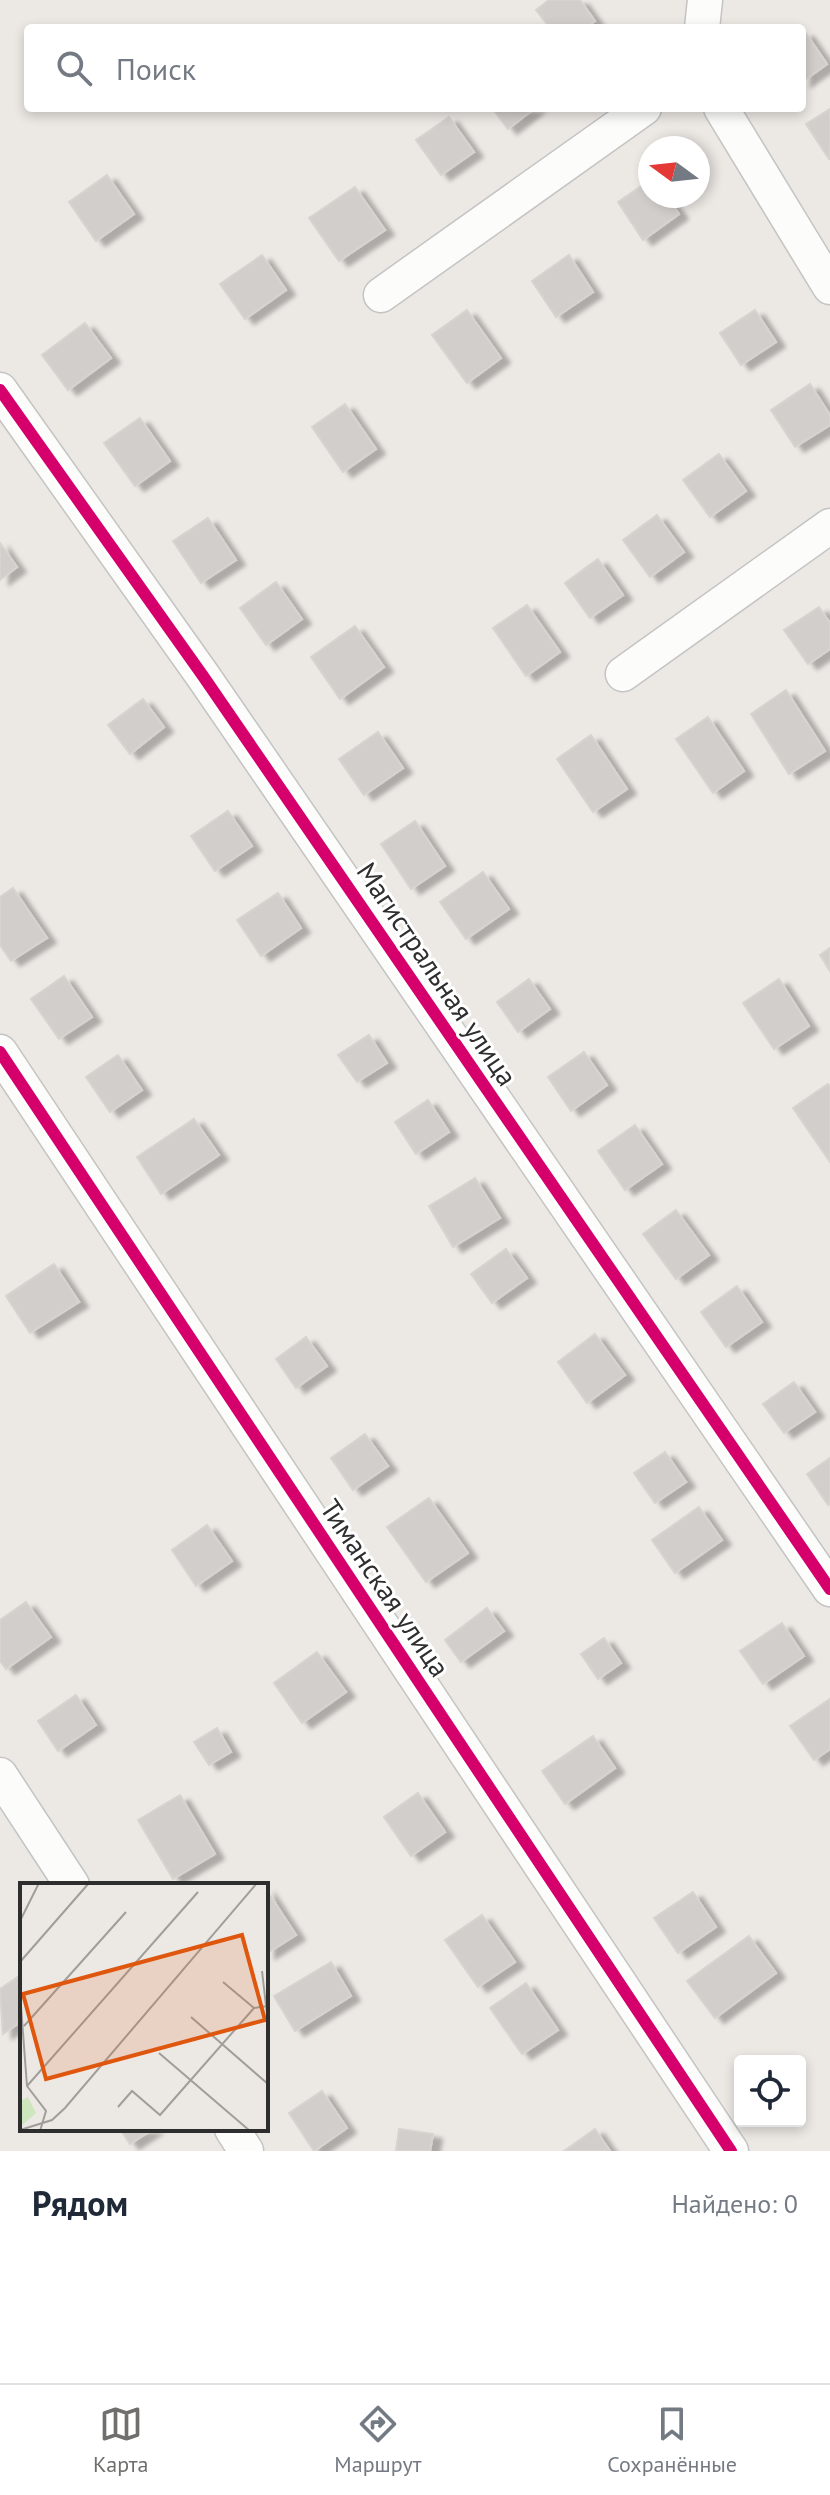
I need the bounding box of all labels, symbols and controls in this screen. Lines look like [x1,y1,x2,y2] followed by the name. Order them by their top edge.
[24,24,806,112] search box
[52,46,96,90] icon: search
[116,49,196,88] text: Поиск
[638,136,710,208] north arrow
[349,855,526,1093] street label: Магистральная улица
[312,1492,459,1684] street label: Тиманская улица
[20,1883,268,2131] inset map
[734,2055,806,2127] map controls
[734,2055,806,2127] button: locate
[32,2181,128,2225] text: Рядом
[671,2187,798,2220] text: Найдено: 0
[93,2402,148,2478] tab: Карта
[334,2402,421,2478] tab: Маршрут
[607,2402,737,2478] tab: Сохранённые

